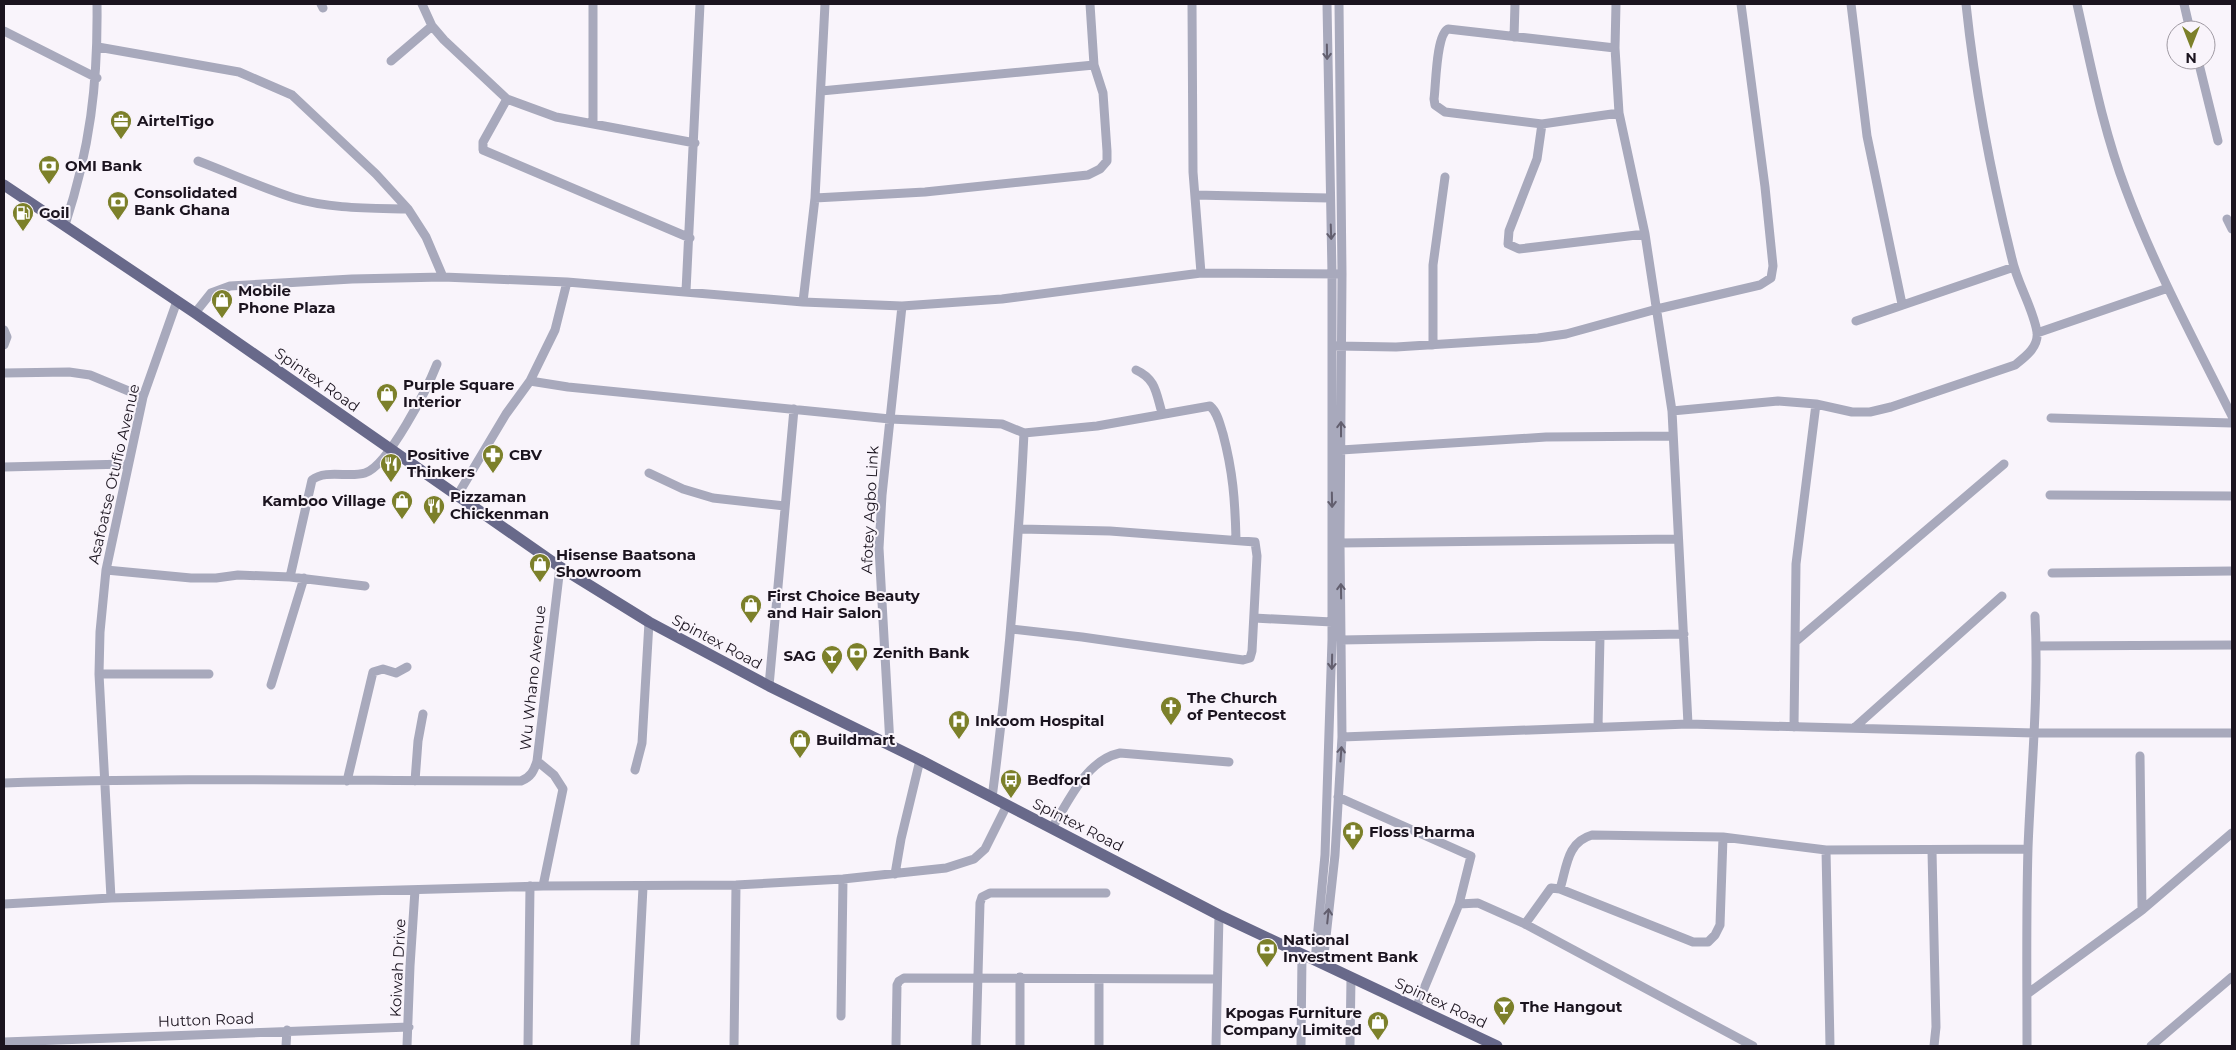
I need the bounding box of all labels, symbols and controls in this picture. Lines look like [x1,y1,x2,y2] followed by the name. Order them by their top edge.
[2166,20,2216,70] north arrow
[1322,44,1332,60] one-way arrow
[2185,49,2197,67] text: N
[109,109,133,140] office icon: AirtelTigo
[136,111,214,130] place label: AirtelTigo
[37,154,61,185] bank icon: OMI Bank
[65,156,142,175] place label: OMI Bank
[134,183,237,219] place label: Consolidated Bank Ghana
[106,190,130,221] bank icon: Consolidated Bank Ghana
[11,201,35,232] fuel station icon: Goil
[39,203,69,222] place label: Goil
[1326,224,1335,240] one-way arrow
[238,281,336,317] place label: Mobile Phone Plaza
[210,288,234,319] shop icon: Mobile Phone Plaza
[271,343,363,416] street label: Spintex Road
[403,375,515,411] place label: Purple Square Interior
[84,382,144,566] street label: Asafoatse Otufio Avenue
[375,382,399,413] shop icon: Purple Square Interior
[1336,421,1346,438] one-way arrow
[481,443,505,474] pharmacy icon: CBV
[407,445,475,481] place label: Positive Thinkers
[509,445,543,464] place label: CBV
[857,445,882,575] street label: Afotey Agbo Link
[379,452,403,483] restaurant icon: Positive Thinkers
[450,487,549,523] place label: Pizzaman Chickenman
[390,489,414,520] shop icon: Kamboo Village
[262,491,386,510] place label: Kamboo Village
[1327,492,1336,508] one-way arrow
[422,494,446,525] restaurant icon: Pizzaman Chickenman
[556,545,696,581] place label: Hisense Baatsona Showroom
[528,552,552,583] shop icon: Hisense Baatsona Showroom
[1336,584,1345,600] one-way arrow
[767,586,921,622] place label: First Choice Beauty and Hair Salon
[739,593,763,624] shop icon: First Choice Beauty and Hair Salon
[515,605,550,751] street label: Wu Whano Avenue
[669,610,766,673] street label: Spintex Road
[845,641,869,672] bank icon: Zenith Bank
[873,643,970,662] place label: Zenith Bank
[820,644,844,675] bar icon: SAG
[784,646,816,665] place label: SAG
[1327,654,1337,670] one-way arrow
[1187,688,1287,724] place label: The Church of Pentecost
[1159,695,1183,726] church icon: The Church of Pentecost
[947,709,971,740] hospital icon: Inkoom Hospital
[975,711,1104,730] place label: Inkoom Hospital
[788,728,812,759] shop icon: Buildmart
[816,730,896,749] place label: Buildmart
[1336,746,1345,762] one-way arrow
[999,768,1023,799] bus stop icon: Bedford
[1027,770,1091,789] place label: Bedford
[1030,794,1127,856] street label: Spintex Road
[1341,820,1365,851] pharmacy icon: Floss Pharma
[1369,822,1475,841] place label: Floss Pharma
[1323,908,1333,924] one-way arrow
[385,918,410,1018] street label: Koiwah Drive
[1283,930,1418,966] place label: National Investment Bank
[1255,937,1279,968] bank icon: National Investment Bank
[1392,973,1490,1032] street label: Spintex Road
[1492,995,1516,1026] bar icon: The Hangout
[1520,997,1623,1016] place label: The Hangout
[1223,1003,1362,1039] place label: Kpogas Furniture Company Limited
[157,1008,255,1031] street label: Hutton Road
[1366,1010,1390,1041] shop icon: Kpogas Furniture Company Limited

